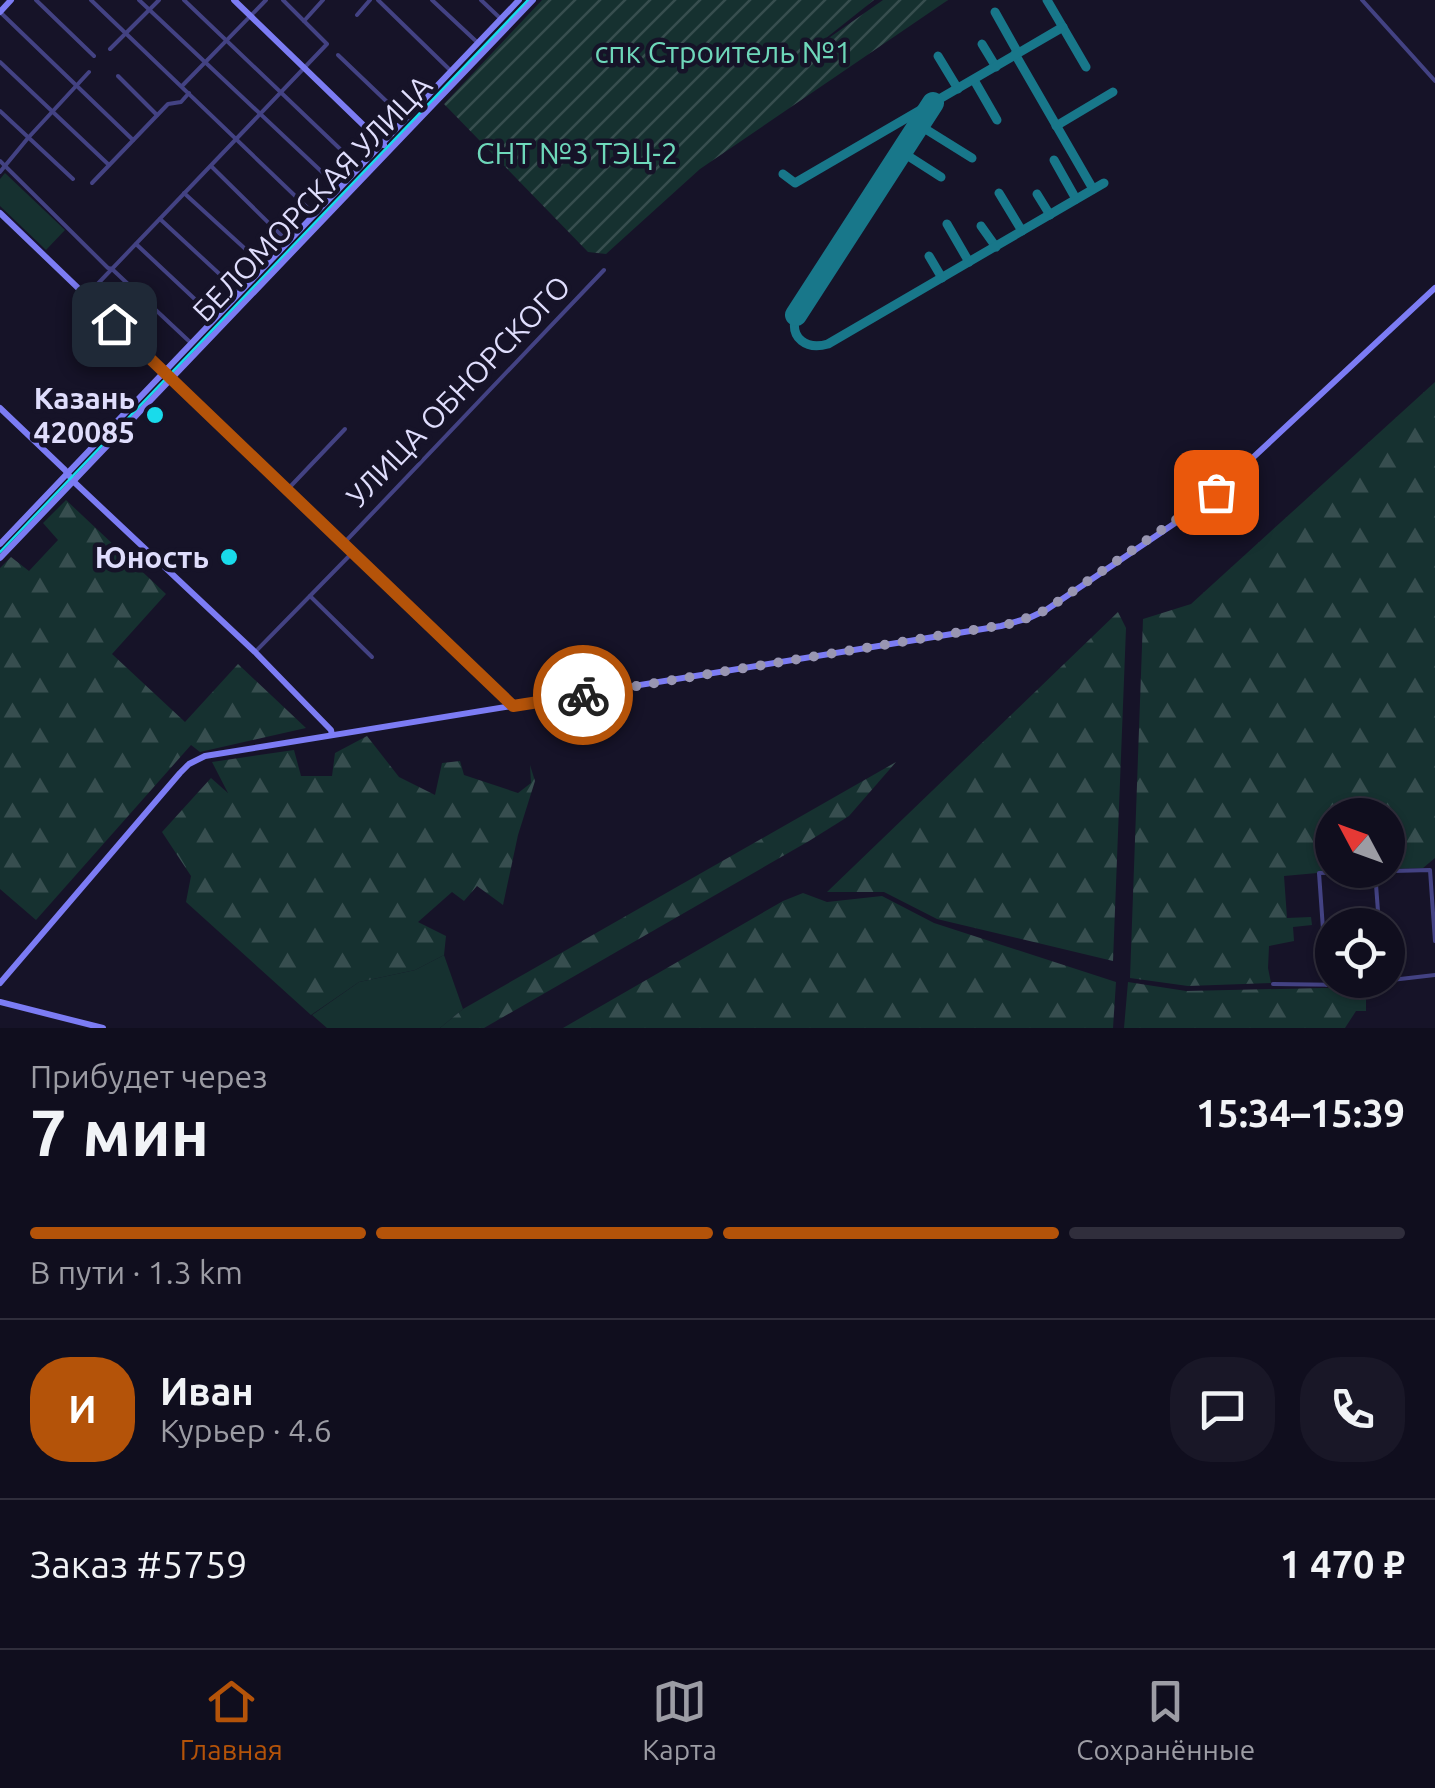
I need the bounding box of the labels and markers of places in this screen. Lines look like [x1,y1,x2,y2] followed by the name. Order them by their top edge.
[72,282,157,367] pin
[33,381,135,449] place label: Казань 420085
[144,404,166,426] marker: Казань 420085
[1174,450,1259,535] pin
[95,540,209,574] place label: Юность
[218,546,240,568] marker: Юность

